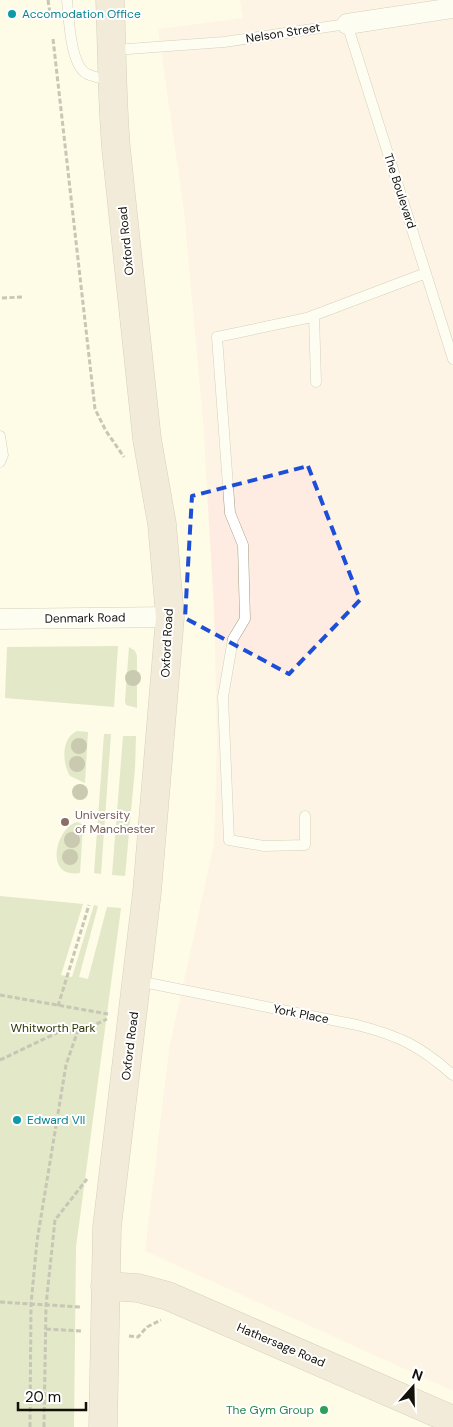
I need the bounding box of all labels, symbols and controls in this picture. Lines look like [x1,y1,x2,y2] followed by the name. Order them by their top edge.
[22,6,141,22] place label: Accomodation Office
[6,8,18,20] marker: Accomodation Office
[245,19,322,47] street label: Nelson Street
[380,151,420,231] street label: The Boulevard
[114,206,138,276] street label: Oxford Road
[157,608,177,678] street label: Oxford Road
[44,609,126,627] street label: Denmark Road
[75,807,156,837] place label: University of Manchester
[59,816,71,828] marker: University of Manchester
[272,1001,330,1027] street label: York Place
[118,1011,142,1081] street label: Oxford Road
[10,1020,96,1036] park label: Whitworth Park
[27,1112,85,1128] place label: Edward VII
[11,1114,23,1126] marker: Edward VII
[234,1319,328,1371] street label: Hathersage Road
[388,1362,438,1412] north arrow
[410,1365,425,1385] text: N
[18,1380,85,1412] scale bar
[25,1387,61,1407] text: 20 m
[226,1402,314,1418] place label: The Gym Group
[318,1404,330,1416] marker: The Gym Group

